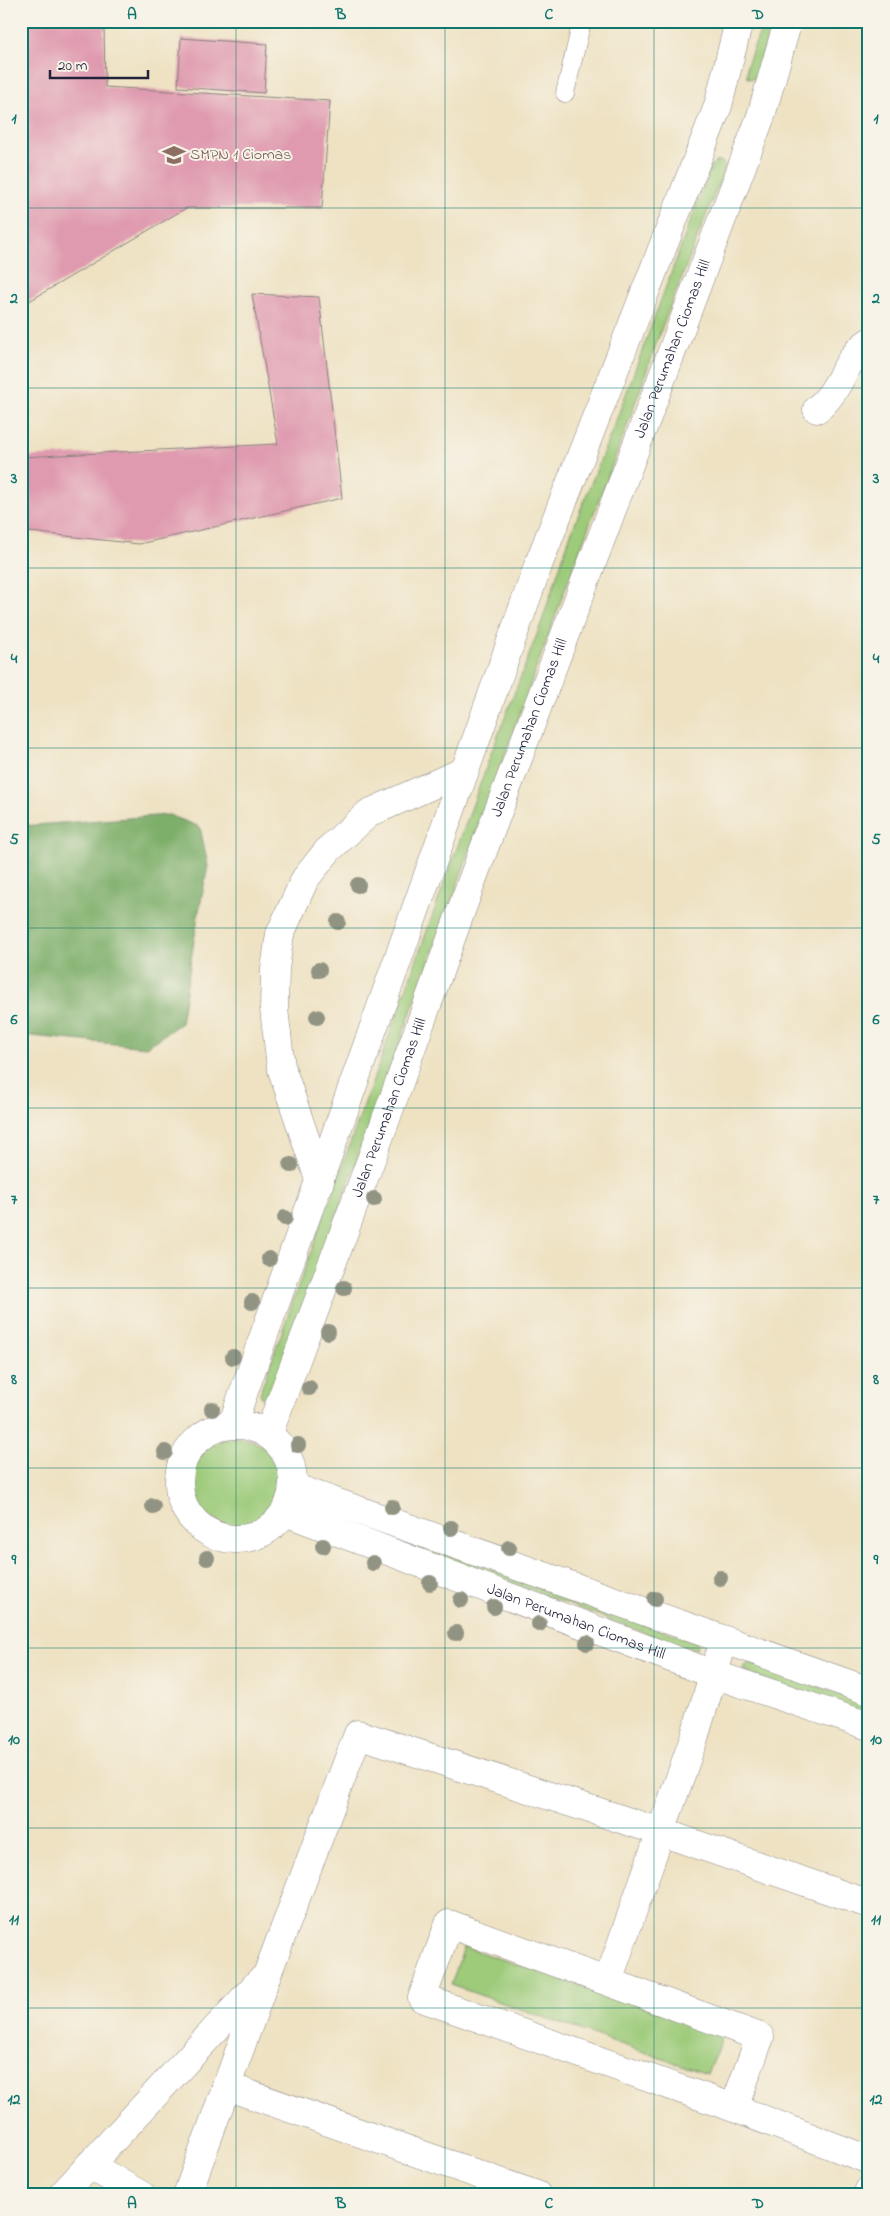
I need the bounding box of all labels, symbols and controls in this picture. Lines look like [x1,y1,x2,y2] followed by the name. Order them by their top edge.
[127,3,137,27] text: A
[335,3,347,27] text: B
[545,3,554,27] text: C
[751,3,764,27] text: D
[50,48,148,80] scale bar
[58,55,88,77] text: 20 m
[11,107,17,131] text: 1
[873,107,879,131] text: 1
[161,142,187,168] school or university icon: SMPN 1 Ciomas
[190,143,291,167] place label: SMPN 1 Ciomas
[628,256,718,442] street label: Jalan Perumahan Ciomas Hill
[9,287,18,311] text: 2
[871,287,880,311] text: 2
[10,467,18,491] text: 3
[872,467,880,491] text: 3
[485,635,574,821] street label: Jalan Perumahan Ciomas Hill
[10,647,18,671] text: 4
[872,647,880,671] text: 4
[9,828,19,852] text: 5
[871,828,881,852] text: 5
[9,1008,18,1032] text: 6
[871,1008,880,1032] text: 6
[346,1015,433,1201] street label: Jalan Perumahan Ciomas Hill
[11,1188,18,1212] text: 7
[873,1188,880,1212] text: 7
[10,1368,17,1392] text: 8
[872,1368,879,1392] text: 8
[11,1548,17,1572] text: 9
[873,1548,879,1572] text: 9
[483,1577,669,1667] street label: Jalan Perumahan Ciomas Hill
[8,1728,20,1752] text: 10
[870,1728,882,1752] text: 10
[9,1908,20,1932] text: 11
[871,1908,882,1932] text: 11
[7,2088,21,2112] text: 12
[869,2088,883,2112] text: 12
[127,2192,137,2216] text: A
[335,2192,347,2216] text: B
[545,2192,554,2216] text: C
[751,2192,764,2216] text: D

